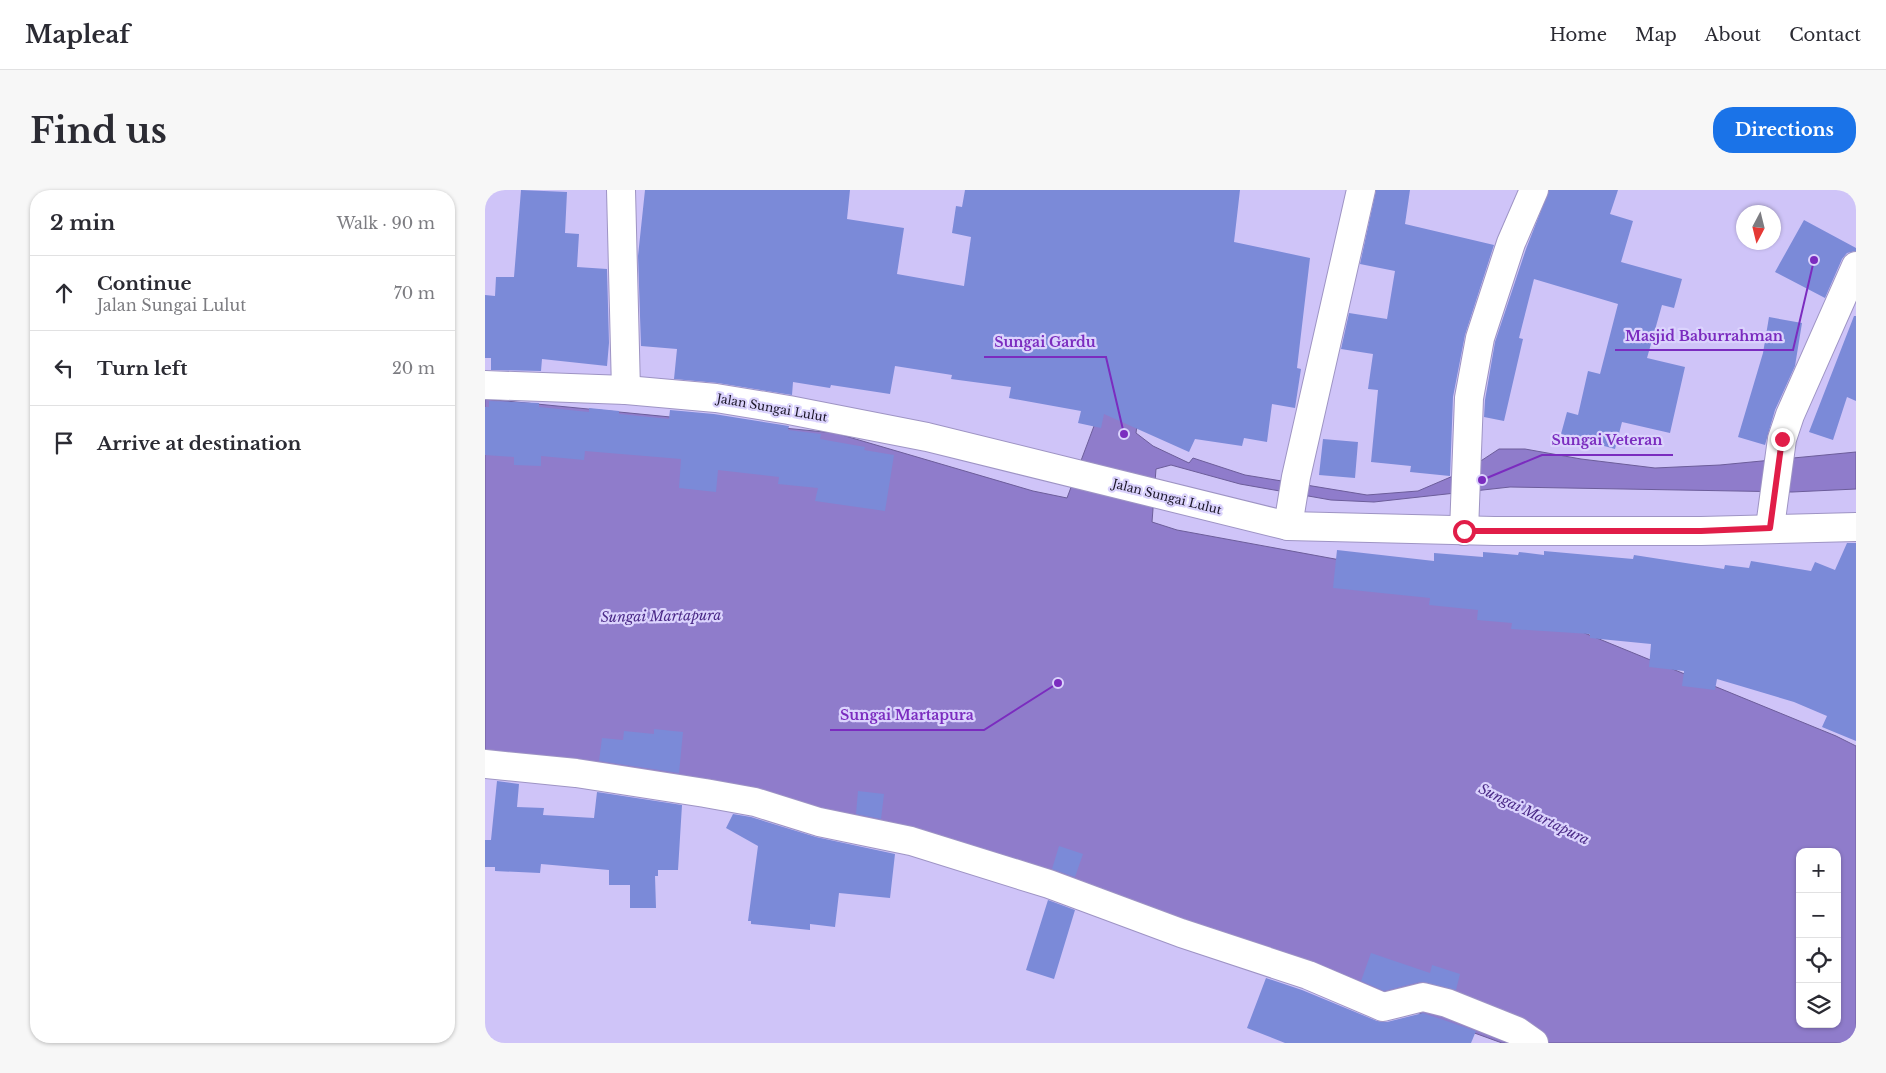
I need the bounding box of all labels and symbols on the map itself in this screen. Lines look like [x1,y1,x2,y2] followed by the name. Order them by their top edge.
[1736,205,1781,250] north arrow
[1615,321,1793,350] callout: Masjid Baburrahman
[1625,327,1783,345] text: Masjid Baburrahman
[984,328,1106,357] callout: Sungai Gardu
[994,333,1096,351] text: Sungai Gardu
[714,390,829,425] street label: Jalan Sungai Lulut
[1542,426,1673,455] callout: Sungai Veteran
[1771,428,1794,451] route end
[1551,431,1663,449] text: Sungai Veteran
[1109,475,1224,517] street label: Jalan Sungai Lulut
[1453,520,1476,543] route start
[600,606,722,626] water label: Sungai Martapura
[830,701,984,730] callout: Sungai Martapura
[840,706,974,724] text: Sungai Martapura
[1476,779,1592,849] water label: Sungai Martapura

